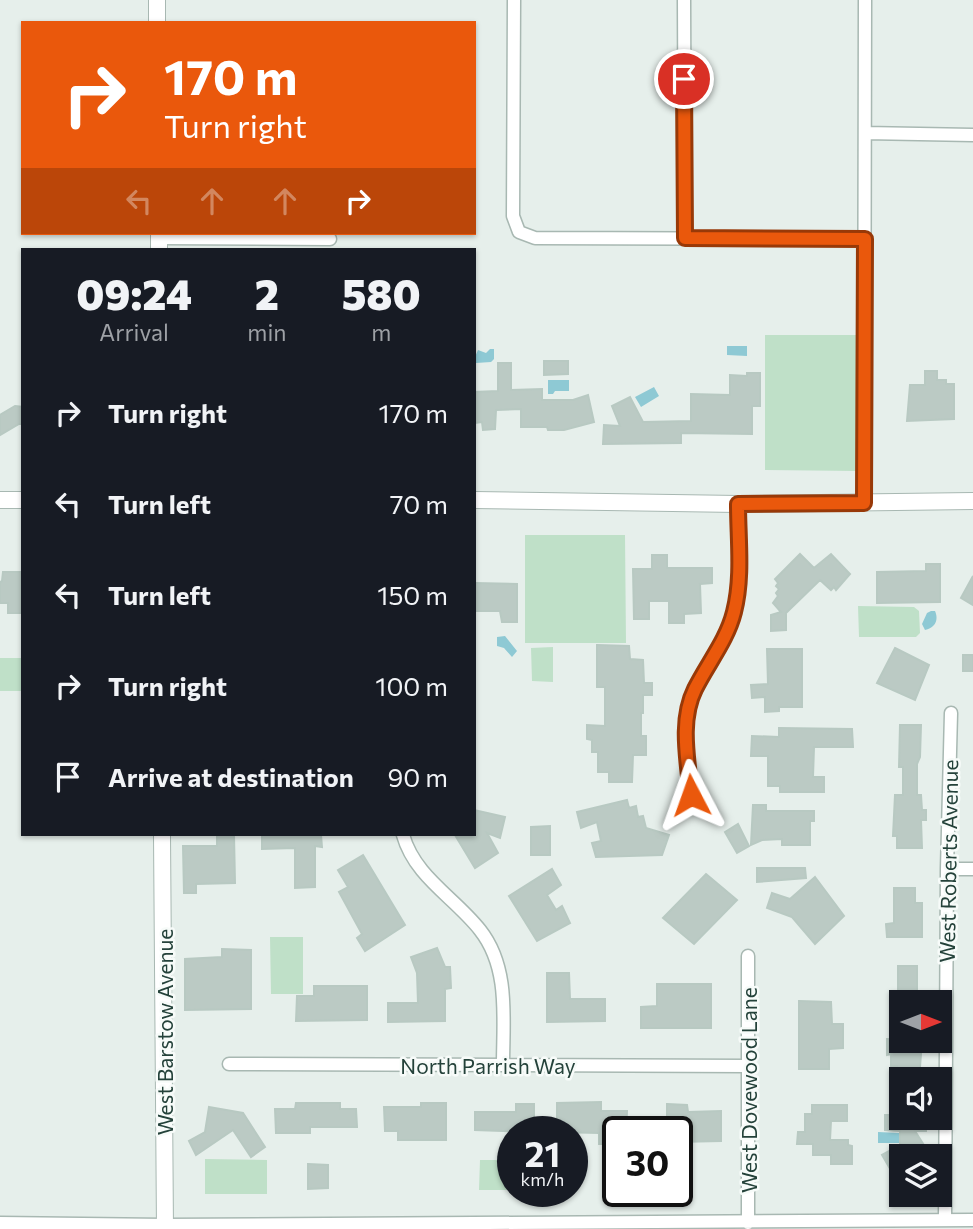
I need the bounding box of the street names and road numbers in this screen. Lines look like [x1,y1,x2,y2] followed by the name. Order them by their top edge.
[934,759,962,963] street label: West Roberts Avenue
[152,929,177,1135] street label: West Barstow Avenue
[736,987,761,1193] street label: West Dovewood Lane
[400,1053,576,1078] street label: North Parrish Way

